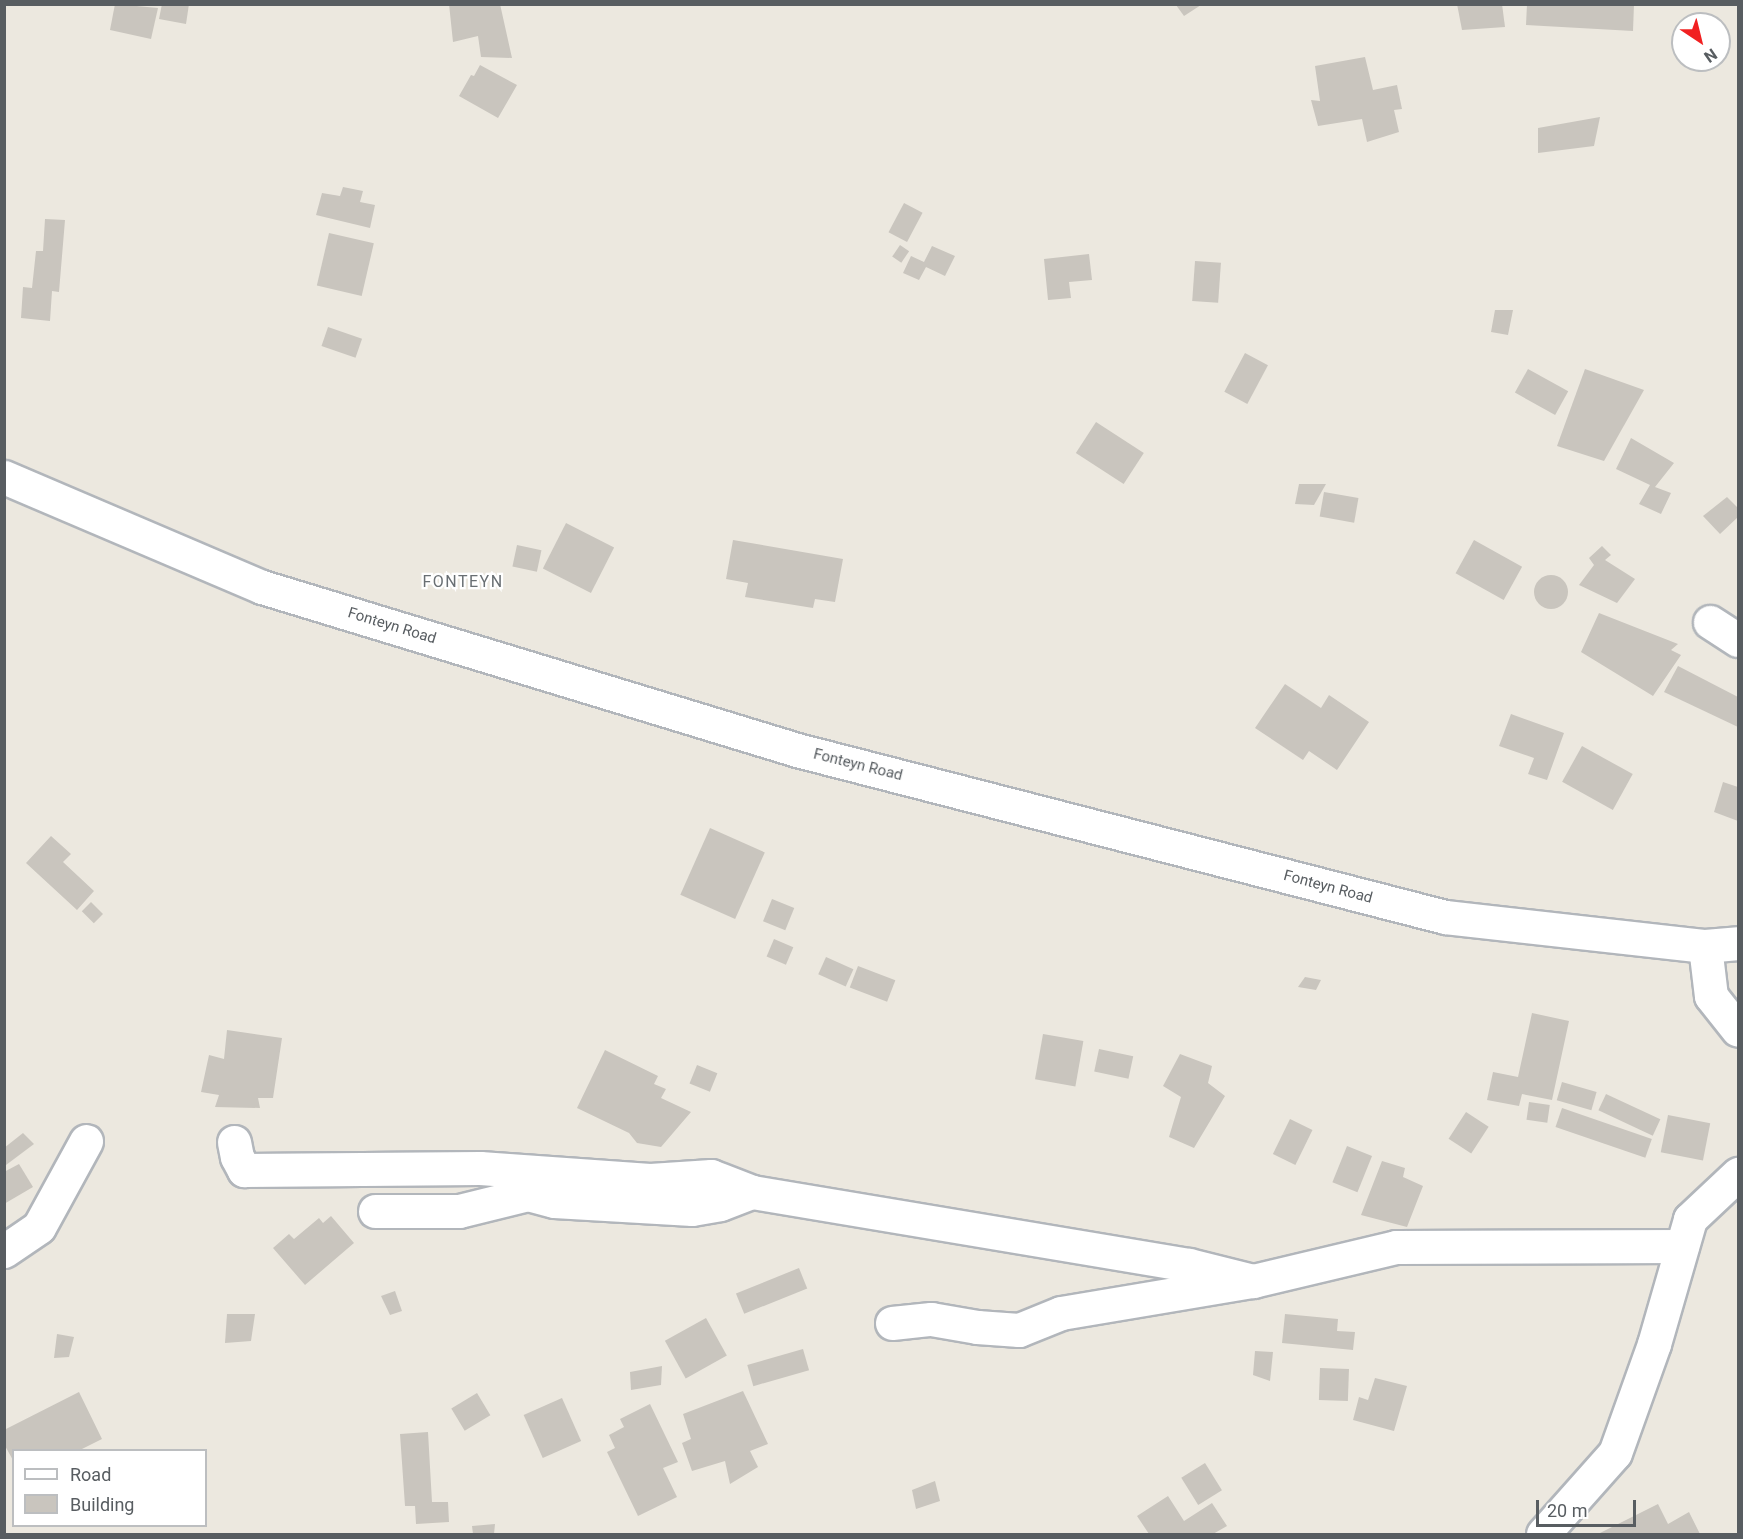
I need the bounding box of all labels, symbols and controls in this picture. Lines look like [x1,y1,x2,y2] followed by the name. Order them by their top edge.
[1671,12,1731,72] north arrow
[1700,44,1721,67] text: N
[422,572,504,592] district label: FONTEYN
[346,604,438,648] street label: Fonteyn Road
[812,745,904,785] street label: Fonteyn Road
[1282,866,1374,908] street label: Fonteyn Road
[12,1449,207,1527] legend
[70,1464,111,1485] text: Road
[1539,1488,1640,1526] scale bar
[70,1494,134,1515] text: Building
[1547,1500,1587,1521] text: 20 m

